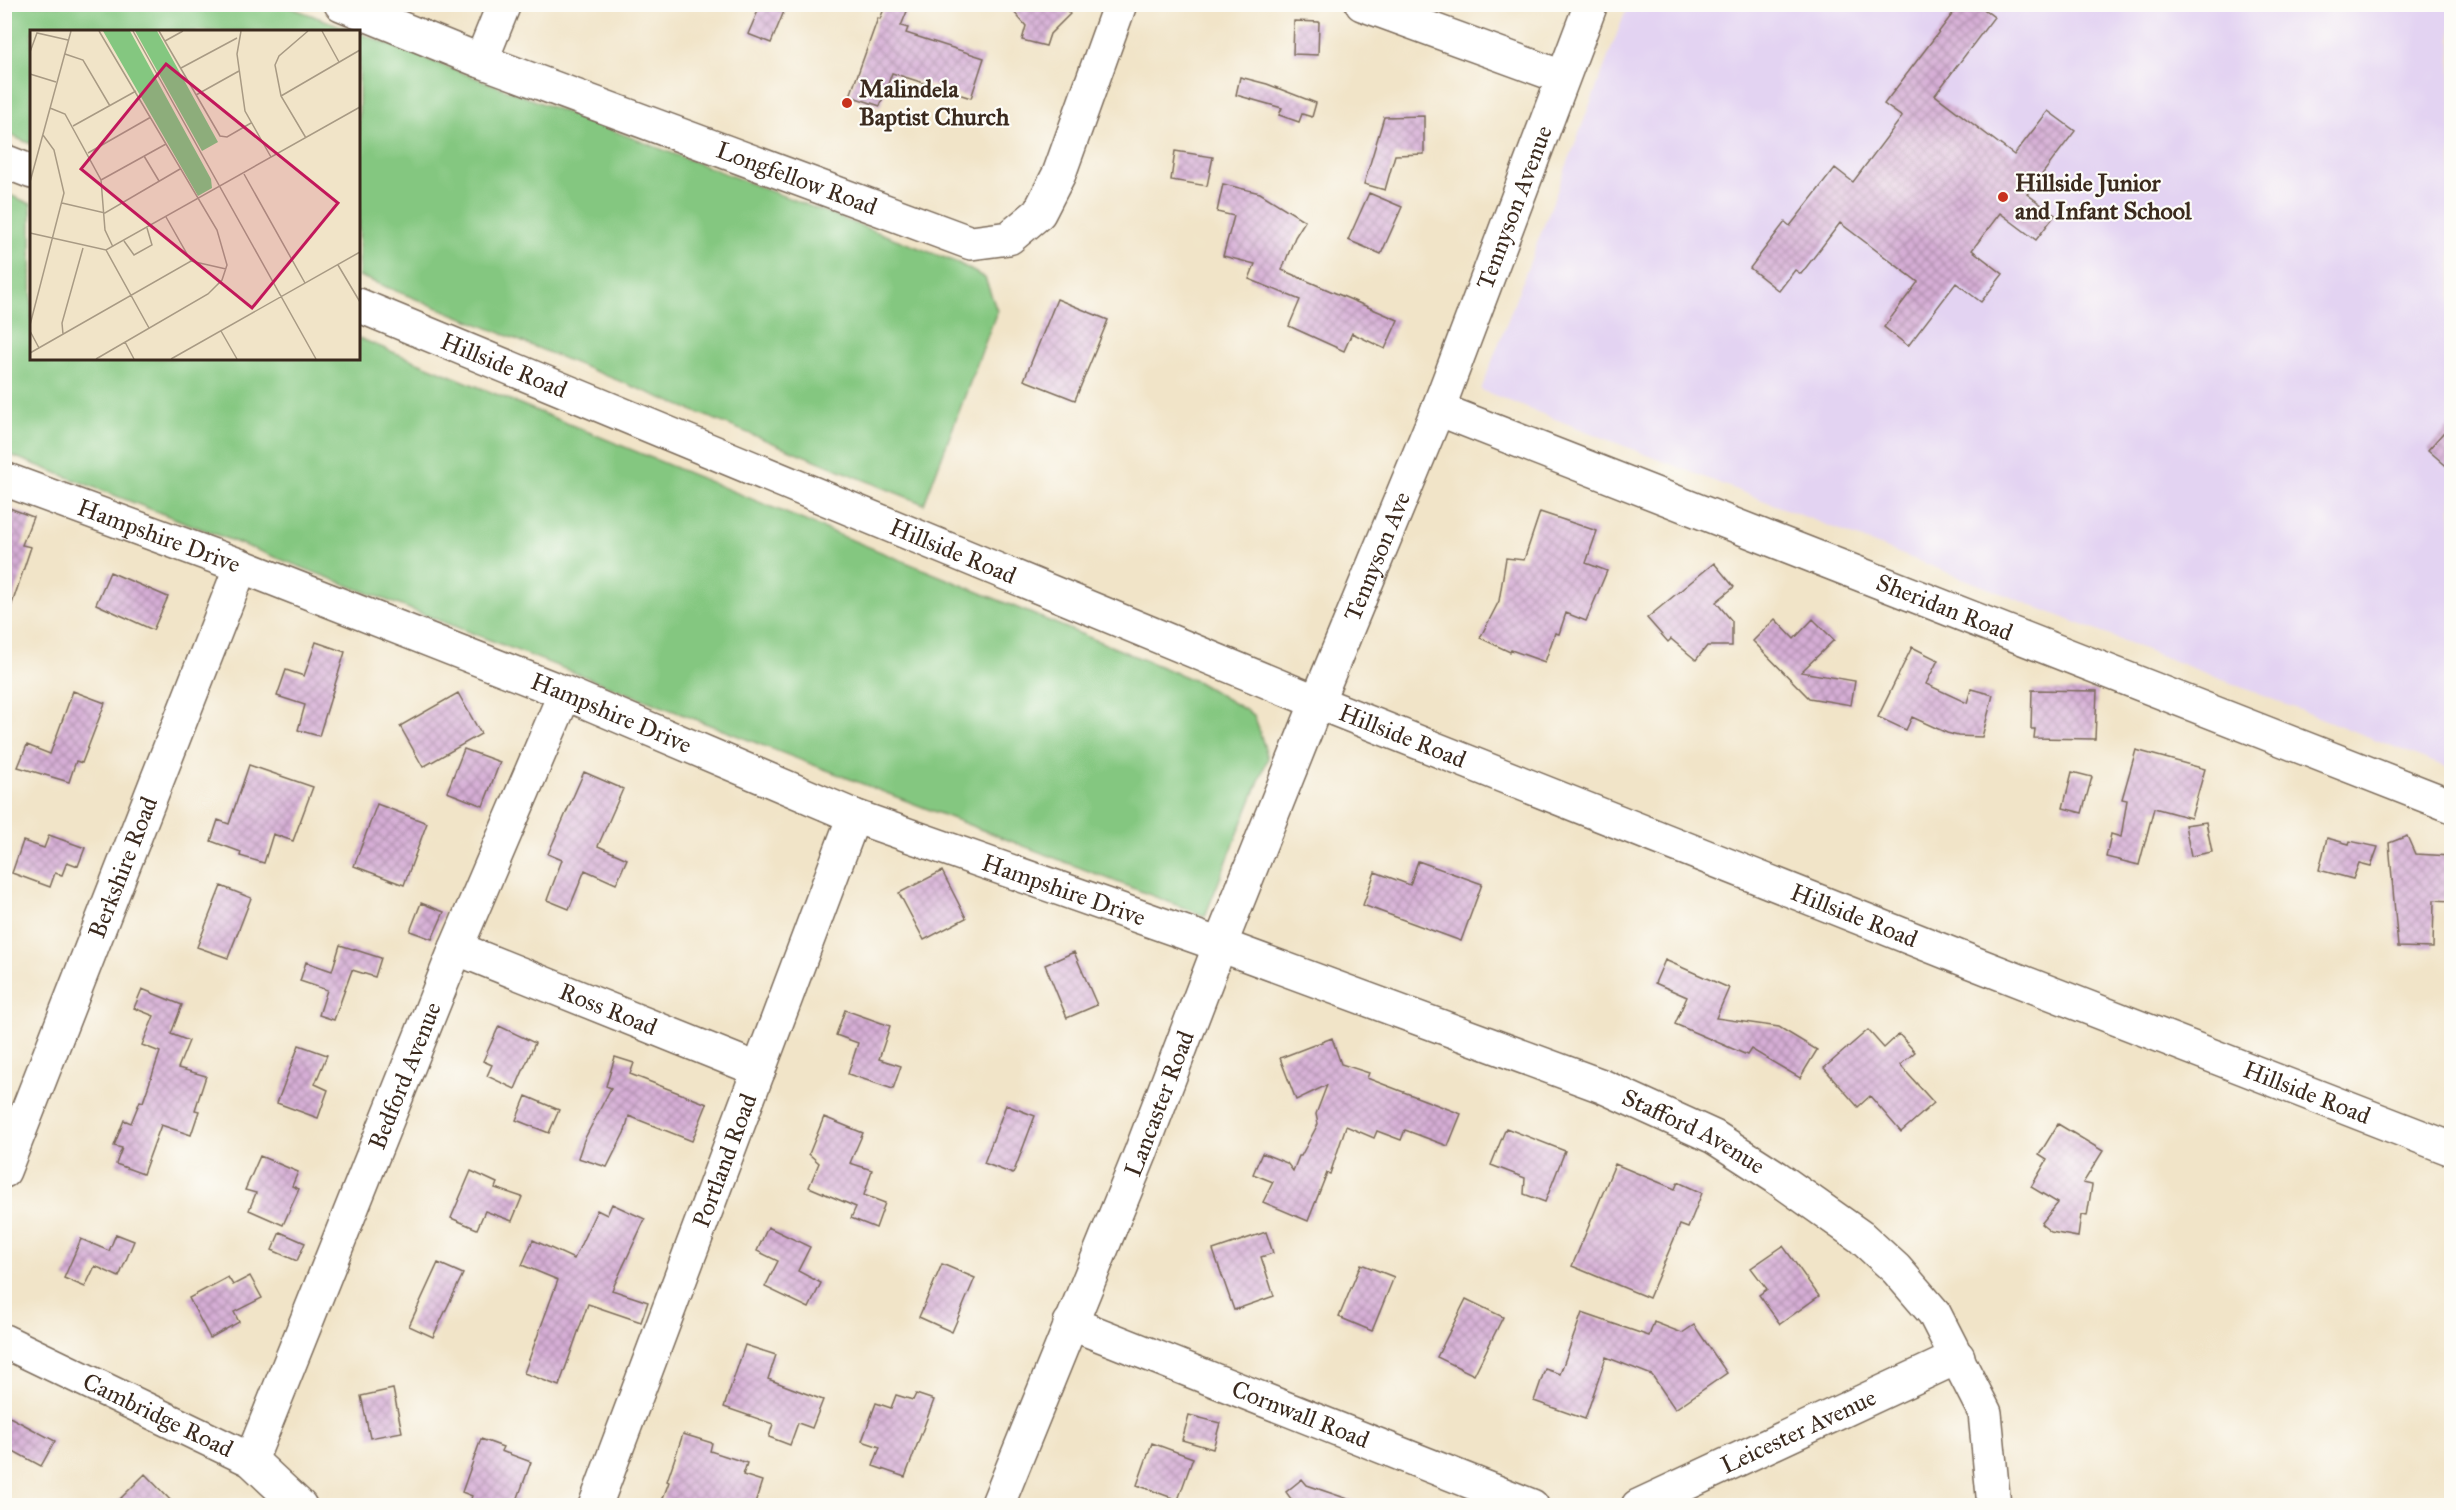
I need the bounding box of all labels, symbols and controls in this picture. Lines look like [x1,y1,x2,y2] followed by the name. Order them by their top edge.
[30,30,360,360] inset map
[859,74,1010,132] place label: Malindela Baptist Church
[840,96,854,110] marker: Malindela Baptist Church
[1470,121,1559,293] street label: Tennyson Avenue
[712,135,881,222] street label: Longfellow Road
[2015,168,2192,226] place label: Hillside Junior and Infant School
[1996,190,2010,204] marker: Hillside Junior and Infant School
[436,326,572,405] street label: Hillside Road
[1337,487,1417,625] street label: Tennyson Ave
[73,492,244,579] street label: Hampshire Drive
[885,512,1021,591] street label: Hillside Road
[1872,567,2017,648] street label: Sheridan Road
[527,666,696,760] street label: Hampshire Drive
[1335,697,1470,775] street label: Hillside Road
[82,792,164,943] street label: Berkshire Road
[978,847,1150,933] street label: Hampshire Drive
[1786,877,1922,954] street label: Hillside Road
[555,976,661,1042] street label: Ross Road
[362,998,448,1154] street label: Bedford Avenue
[1118,1026,1201,1181] street label: Lancaster Road
[2239,1054,2375,1131] street label: Hillside Road
[1617,1082,1771,1181] street label: Stafford Avenue
[686,1089,763,1232] street label: Portland Road
[78,1366,238,1464] street label: Cambridge Road
[1227,1374,1374,1455] street label: Cornwall Road
[1716,1382,1881,1480] street label: Leicester Avenue

